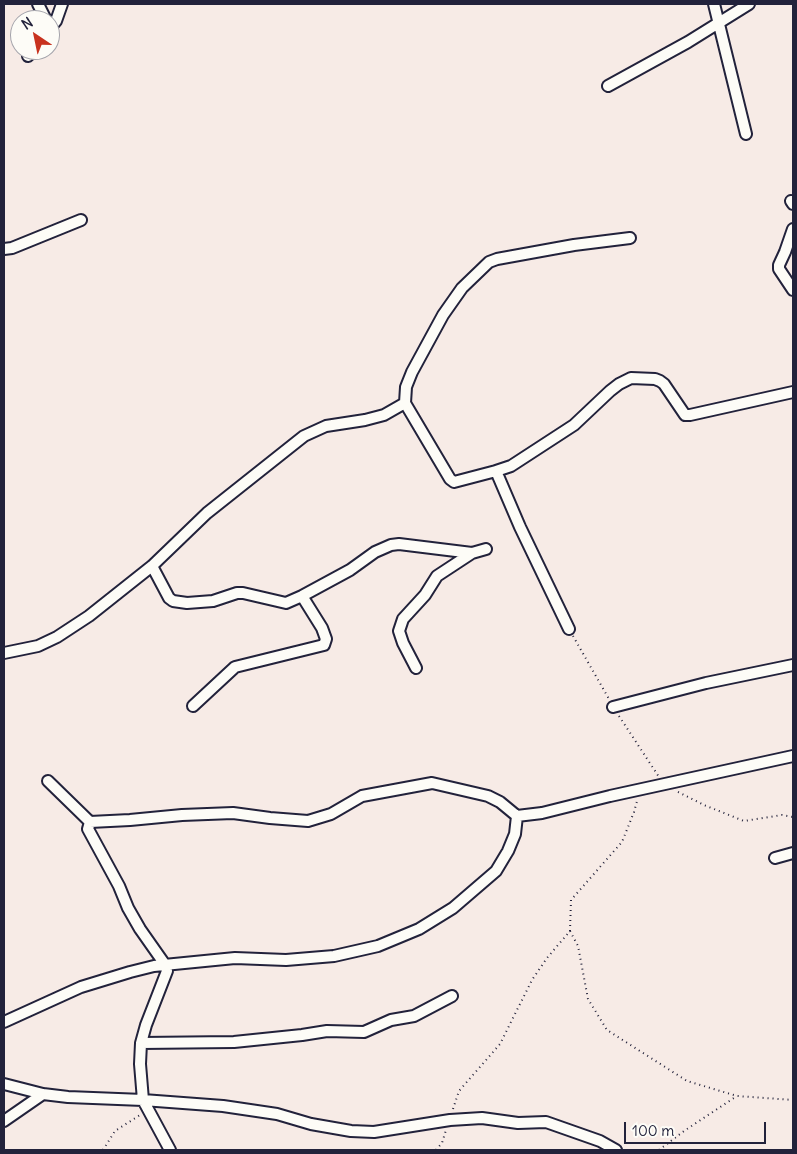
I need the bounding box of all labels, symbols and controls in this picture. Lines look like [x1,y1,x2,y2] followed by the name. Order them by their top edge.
[10,10,60,60] north arrow
[18,13,36,34] text: N
[627,1112,770,1144] scale bar
[632,1121,674,1140] text: 100 m

